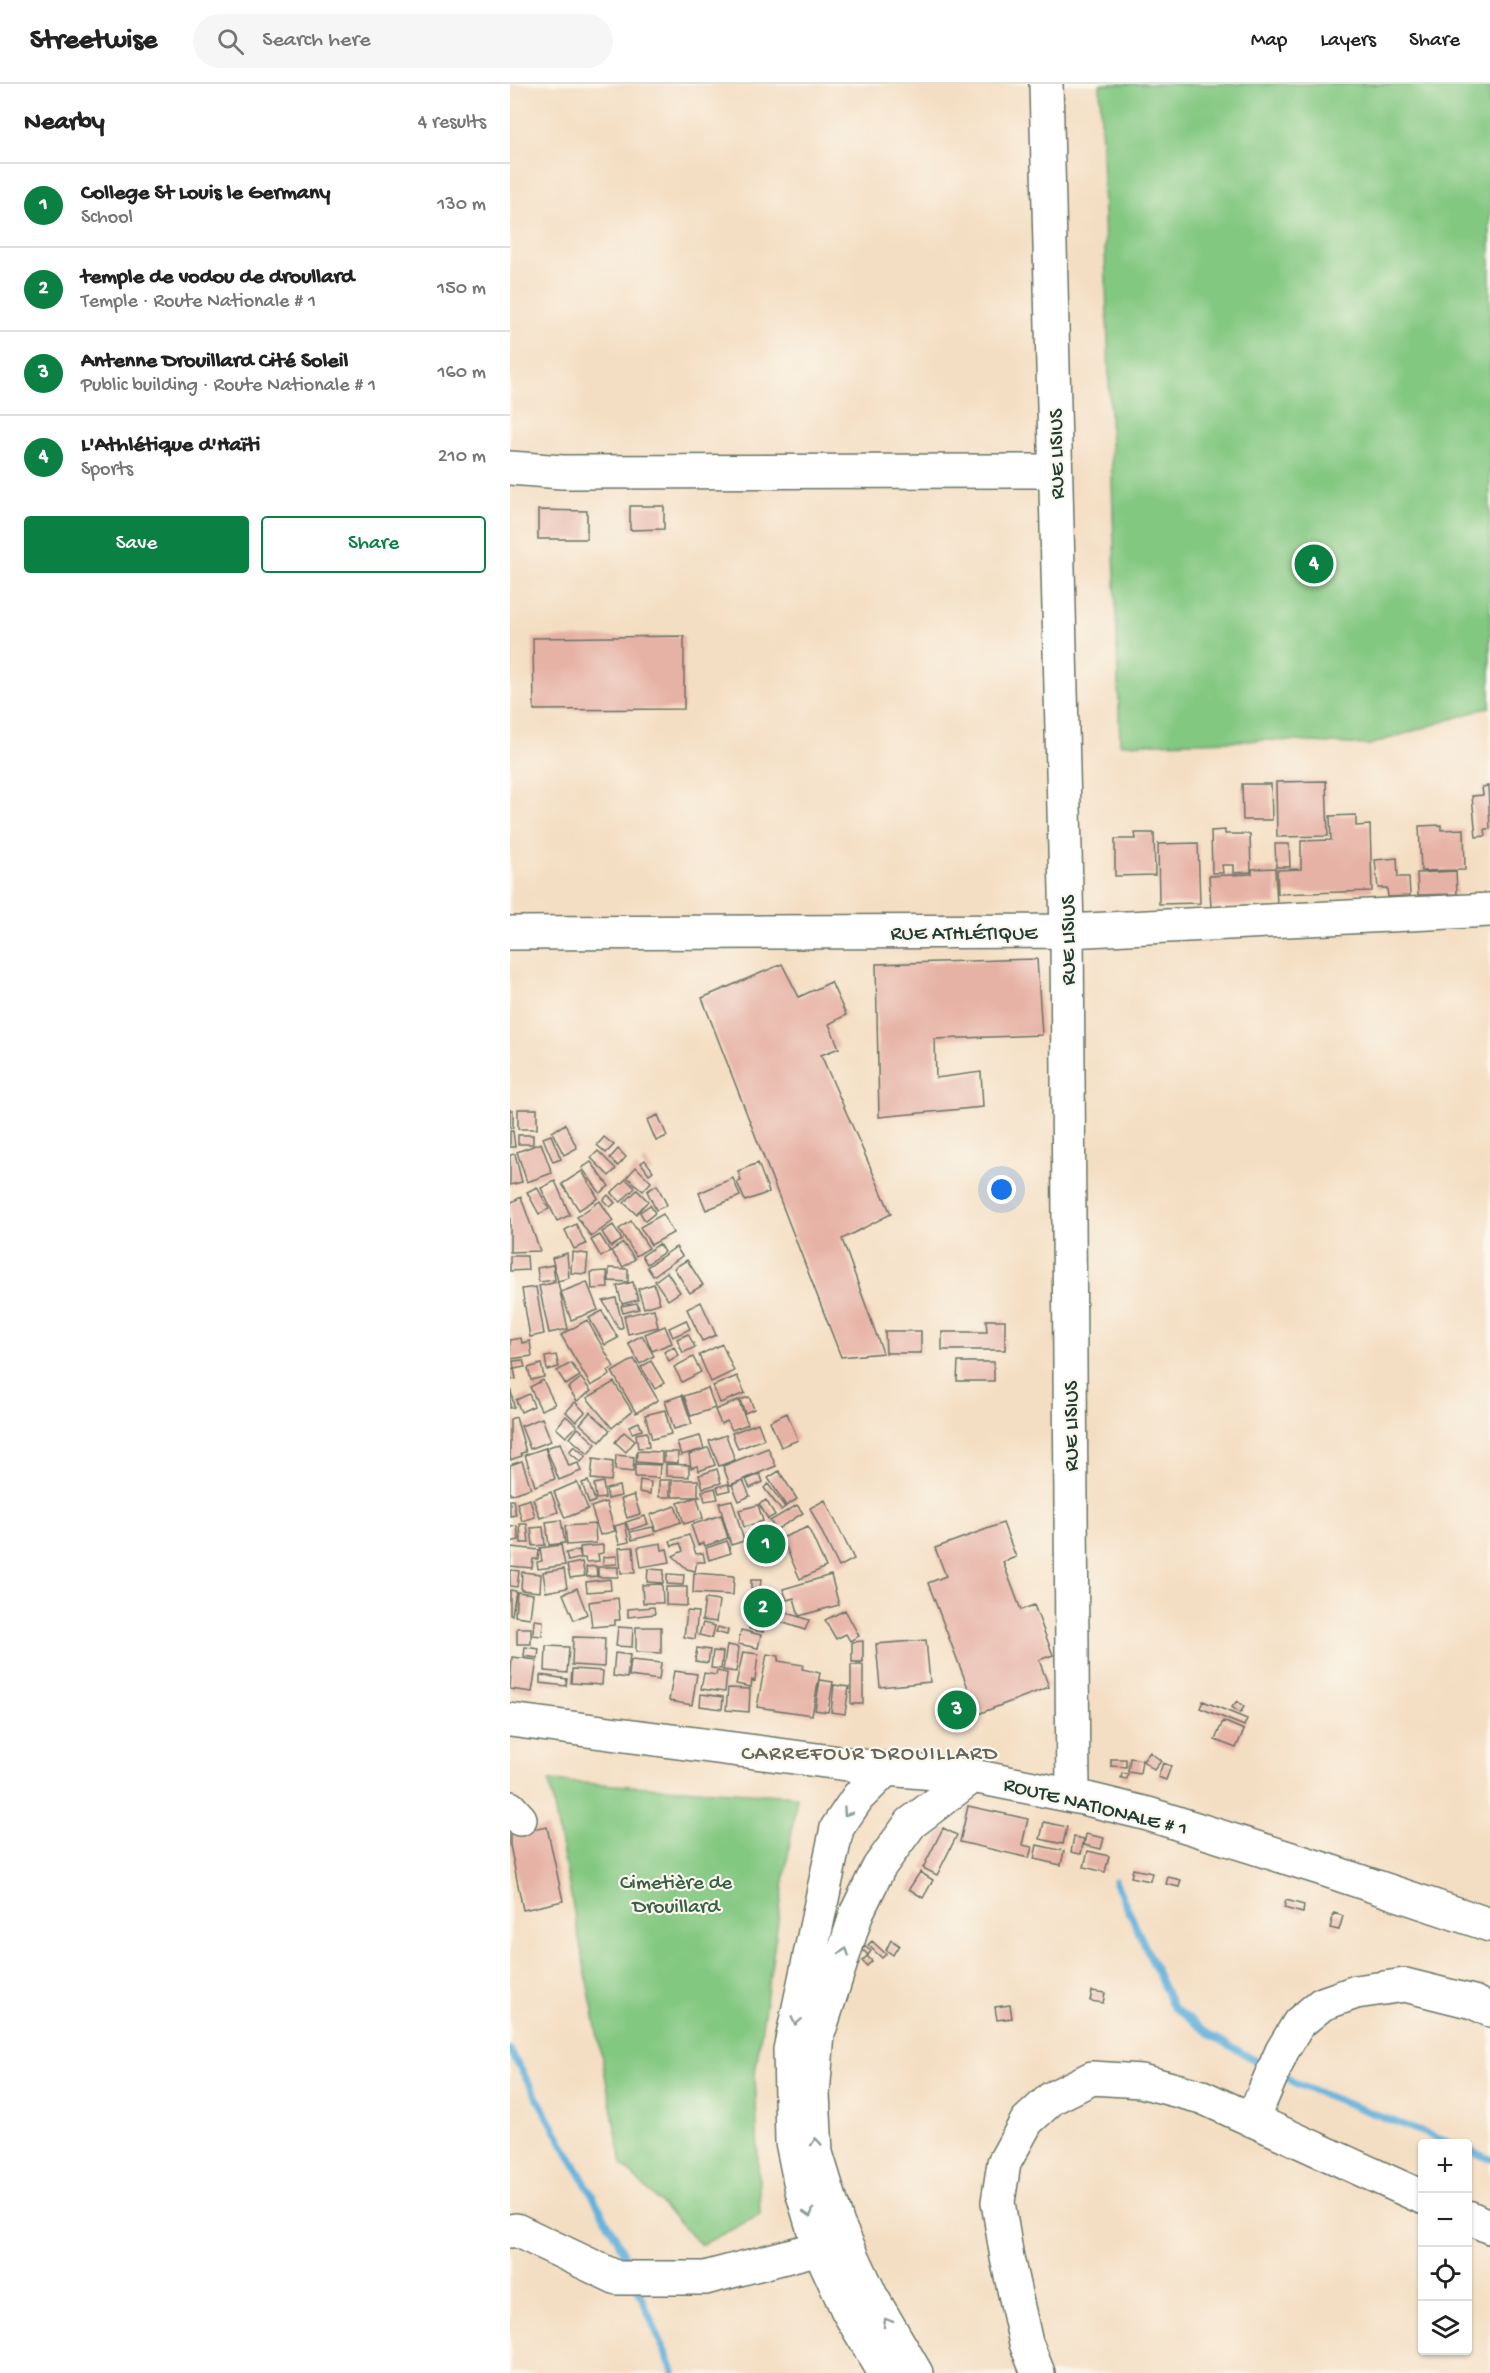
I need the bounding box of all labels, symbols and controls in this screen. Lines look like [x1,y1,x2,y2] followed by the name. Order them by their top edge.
[193,14,613,68] search box
[30,25,157,58] text: Streetwise
[214,25,247,58] icon: search
[262,28,371,54] text: Search here
[1251,29,1287,54] text: Map
[1320,29,1376,54] text: Layers
[1409,29,1460,54] text: Share
[24,108,105,139] text: Nearby
[418,112,486,135] text: 4 results
[81,181,330,207] text: College St Louis le Germany
[39,194,48,217] text: 1
[437,194,486,217] text: 130 m
[81,207,133,230] text: School
[81,265,354,291] text: temple de vodou de droullard
[39,278,48,301] text: 2
[437,278,486,301] text: 150 m
[81,291,316,314] text: Temple · Route Nationale # 1
[81,349,348,375] text: Antenne Drouillard Cité Soleil
[38,362,49,385] text: 3
[437,362,486,385] text: 160 m
[81,375,376,398] text: Public building · Route Nationale # 1
[1045,408,1072,499] street label: RUE LISIUS
[81,433,260,459] text: L'Athlétique d'Haïti
[39,446,48,469] text: 4
[438,446,486,469] text: 210 m
[81,459,133,482] text: Sports
[24,516,249,573] button: Save
[261,516,486,573] button: Share
[1294,542,1334,586] pin: 4
[1058,894,1083,985] street label: RUE LISIUS
[891,923,1038,948] street label: RUE ATHLÉTIQUE
[987,1175,1016,1204] your location
[1061,1380,1086,1471] street label: RUE LISIUS
[746,1522,786,1566] pin: 1
[744,1586,782,1630] pin: 2
[938,1688,976,1732] pin: 3
[741,1742,999,1768] district label: CARREFOUR DROUILLARD
[1001,1773,1190,1843] street label: ROUTE NATIONALE # 1
[843,1806,854,1817] one-way arrow
[620,1872,733,1921] park label: Cimetière de Drouillard
[838,1947,850,1958] one-way arrow
[790,2016,803,2026] one-way arrow
[809,2137,822,2146] one-way arrow
[1418,2139,1472,2355] map controls
[1418,2139,1472,2193] button: +
[1418,2193,1472,2247] button: −
[802,2207,814,2218] one-way arrow
[1418,2247,1472,2301] button: locate
[1418,2301,1472,2355] button: layers
[882,2318,894,2328] one-way arrow

